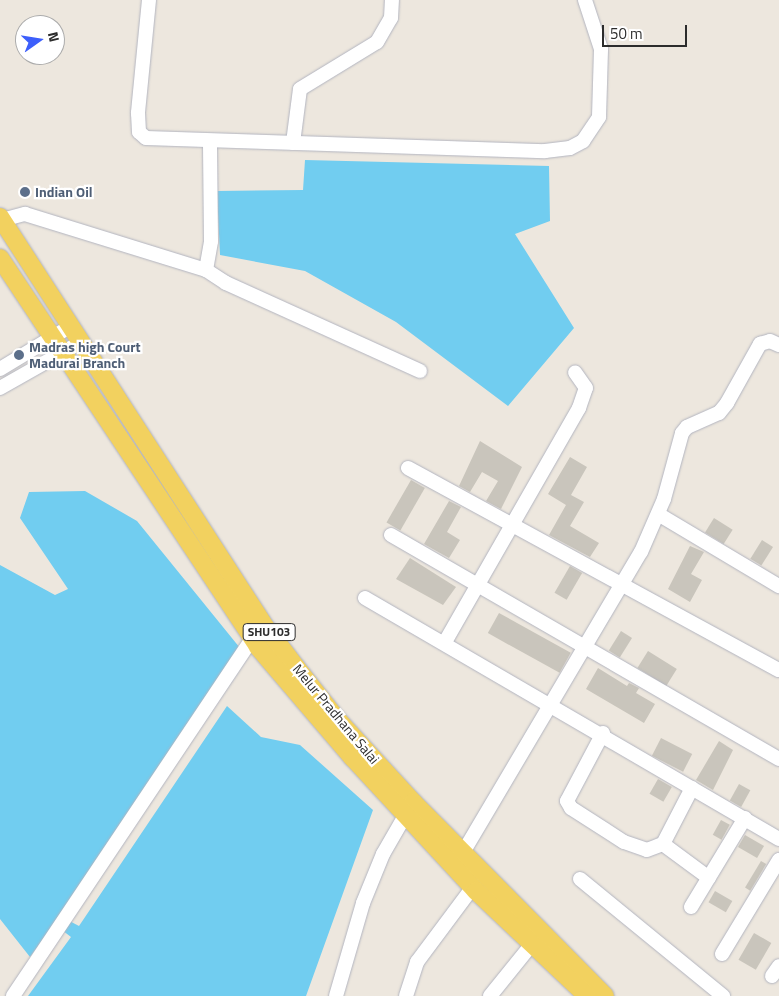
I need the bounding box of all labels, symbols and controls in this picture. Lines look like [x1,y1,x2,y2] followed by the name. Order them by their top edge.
[15,15,65,65] north arrow
[604,15,689,47] scale bar
[610,22,643,45] text: 50 m
[43,30,65,44] text: N
[35,184,93,200] place label: Indian Oil
[19,186,31,198] marker: Indian Oil
[29,339,141,372] place label: Madras high Court Madurai Branch
[13,349,25,361] marker: Madras high Court Madurai Branch
[242,622,296,642] road number: SHU103
[289,661,383,767] street label: Melur Pradhana Salai

